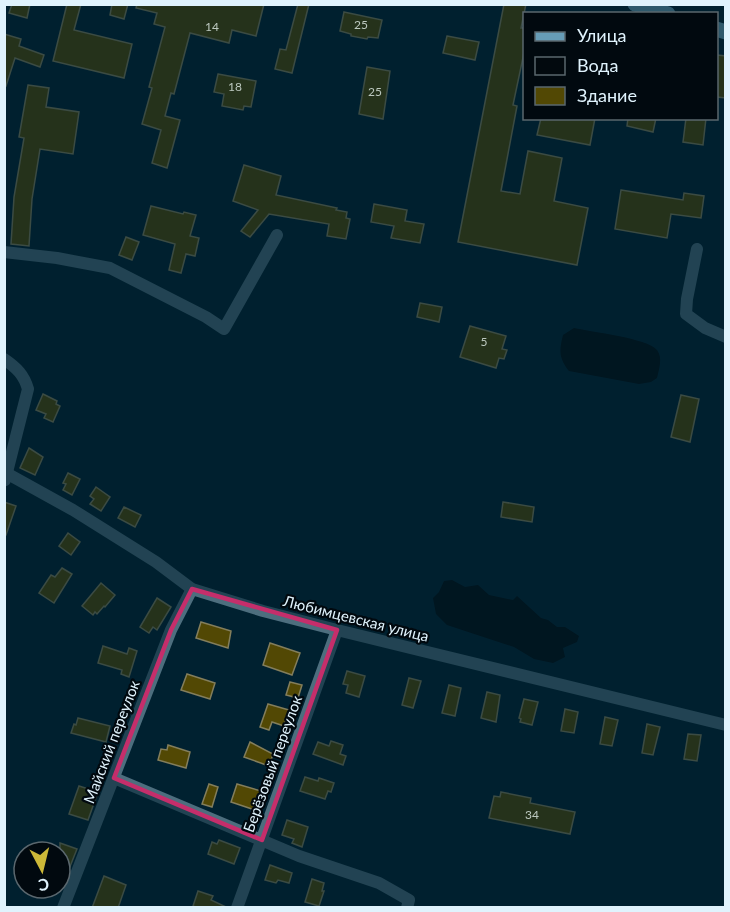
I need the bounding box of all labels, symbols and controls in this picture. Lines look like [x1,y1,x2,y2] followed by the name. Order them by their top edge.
[523,12,718,120] legend
[354,17,368,32] house number: 25
[205,19,219,34] house number: 14
[577,24,627,46] text: Улица
[577,54,618,76] text: Вода
[228,79,242,94] house number: 18
[368,84,382,99] house number: 25
[577,84,637,106] text: Здание
[481,334,488,349] house number: 5
[281,591,431,645] street label: Любимцевская улица
[79,677,143,806] street label: Майский переулок
[239,693,305,834] street label: Берёзовый переулок
[525,807,539,822] house number: 34
[12,840,72,900] north arrow
[37,875,50,896] text: С

